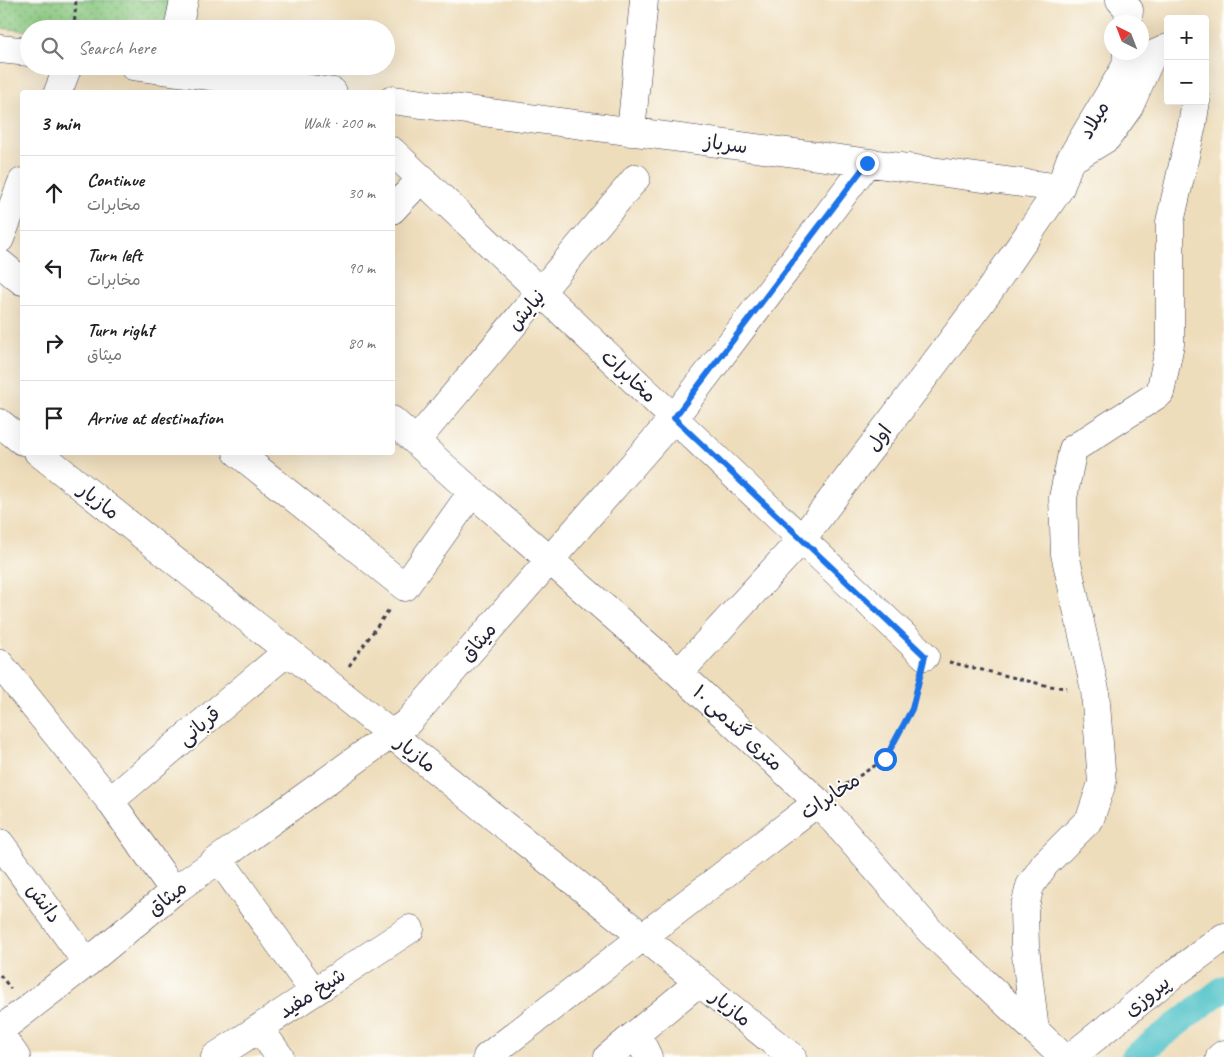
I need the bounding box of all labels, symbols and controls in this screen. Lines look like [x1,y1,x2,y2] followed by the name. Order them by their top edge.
[1104,15,1149,60] north arrow
[1164,15,1209,105] map controls
[1164,15,1209,60] button: +
[20,20,395,75] search box
[38,34,66,62] icon: search
[78,36,155,60] text: Search here
[1164,60,1209,105] button: −
[1073,97,1115,143] street label: میلاد
[40,110,80,136] text: 3 min
[303,113,375,133] text: Walk · 200 m
[701,128,749,159] street label: سرباز
[856,152,879,175] route end
[87,168,144,192] text: Continue
[40,179,68,207] icon: ahead
[348,183,375,203] text: 30 m
[87,195,141,215] text: مخابرات
[87,243,142,267] text: Turn left
[40,254,68,282] icon: left
[348,258,375,278] text: 90 m
[87,270,141,290] text: مخابرات
[502,284,550,336] street label: نیایش
[87,318,154,342] text: Turn right
[40,329,68,357] icon: right
[348,333,375,353] text: 80 m
[596,344,662,408] street label: مخابرات
[87,345,122,365] text: میثاق
[40,404,68,432] icon: arrive
[87,406,223,430] text: Arrive at destination
[861,419,897,457] street label: اول
[72,476,125,525] street label: مازیار
[454,617,502,667] street label: میثاق
[687,680,789,776] street label: ۱۰ متری گندمی
[173,701,225,751] street label: قربانی
[389,729,441,778] street label: مازیار
[874,748,897,771] route start
[795,767,865,825] street label: مخابرات
[142,875,192,921] street label: میثاق
[21,878,67,928] street label: دانش
[274,962,351,1025] street label: شیخ مفید
[1119,970,1175,1022] street label: پیروزی
[704,983,756,1032] street label: مازیار

